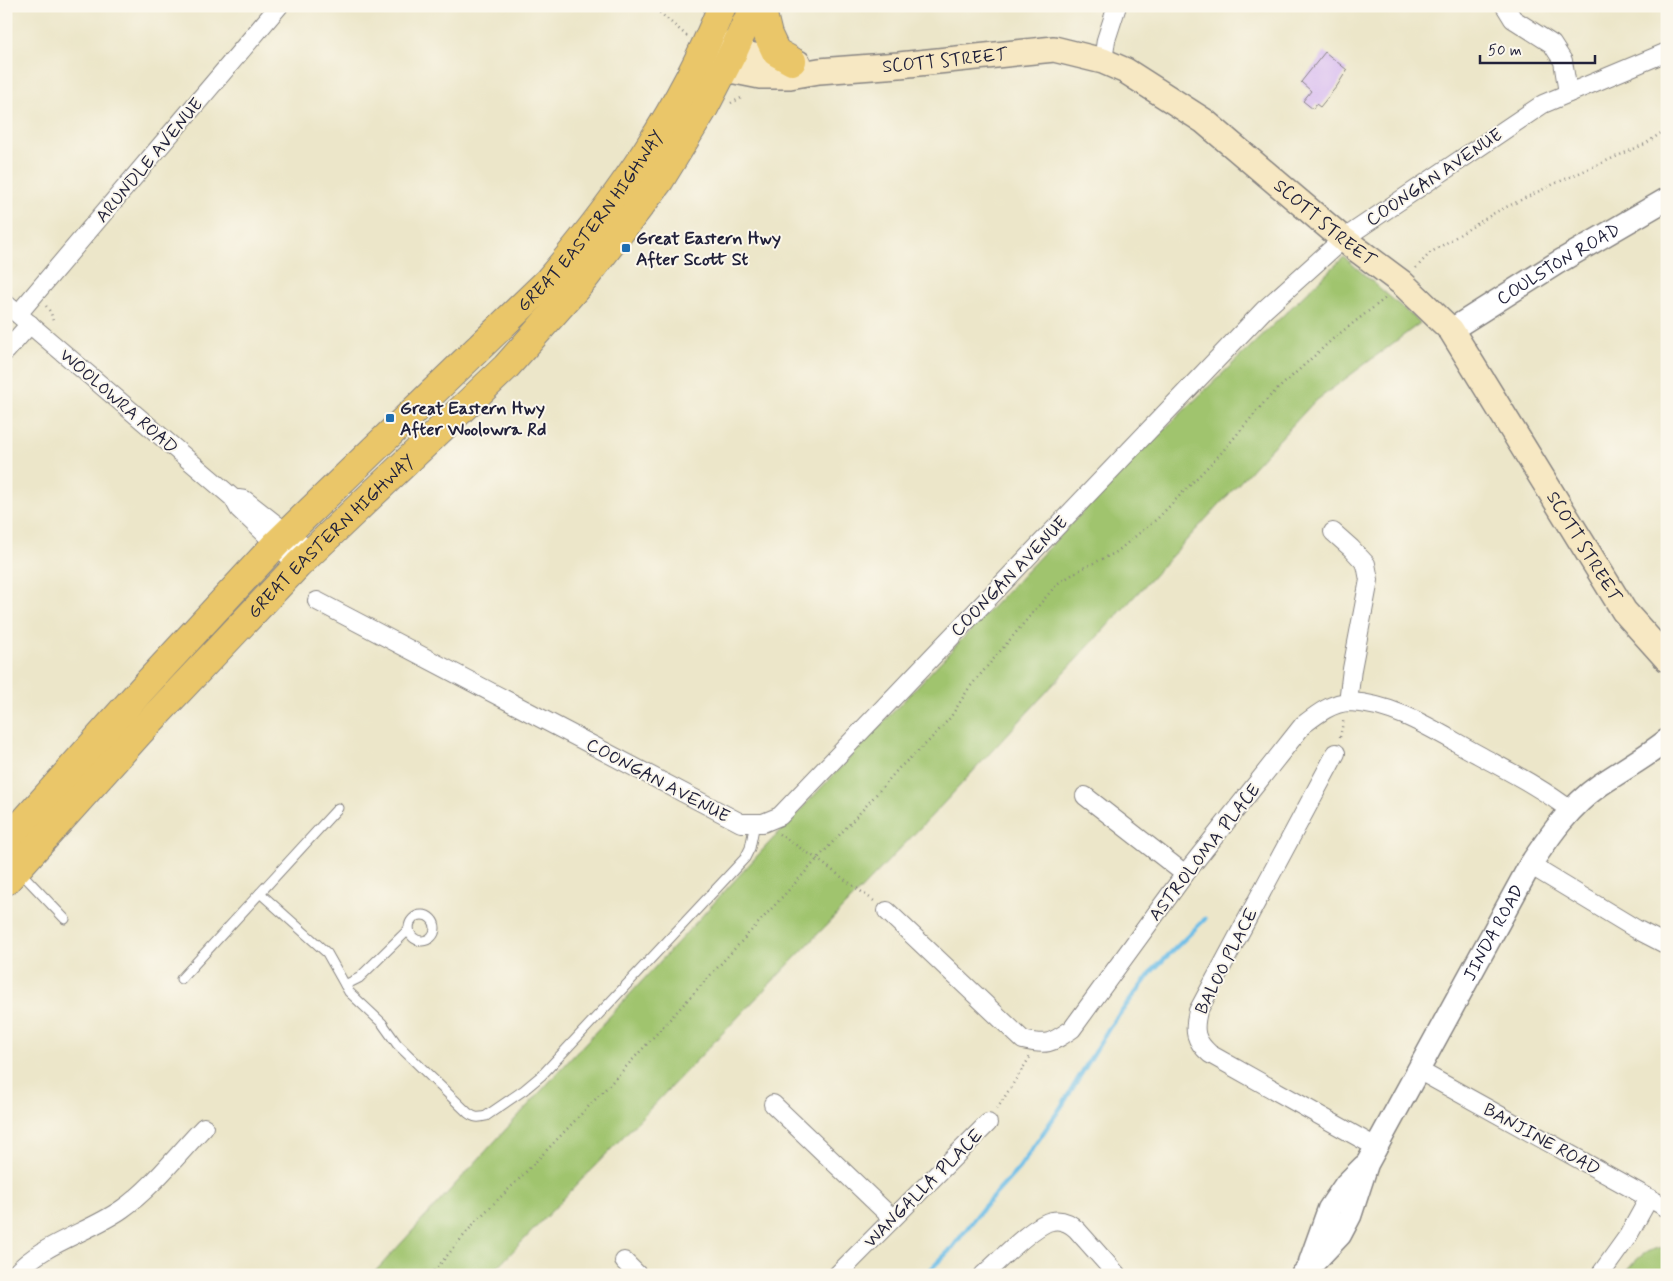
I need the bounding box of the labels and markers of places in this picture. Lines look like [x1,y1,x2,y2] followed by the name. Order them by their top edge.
[636,227,781,272] place label: Great Eastern Hwy After Scott St
[620,242,632,254] marker: Great Eastern Hwy After Scott St
[400,397,546,442] place label: Great Eastern Hwy After Woolowra Rd
[384,412,396,424] marker: Great Eastern Hwy After Woolowra Rd

